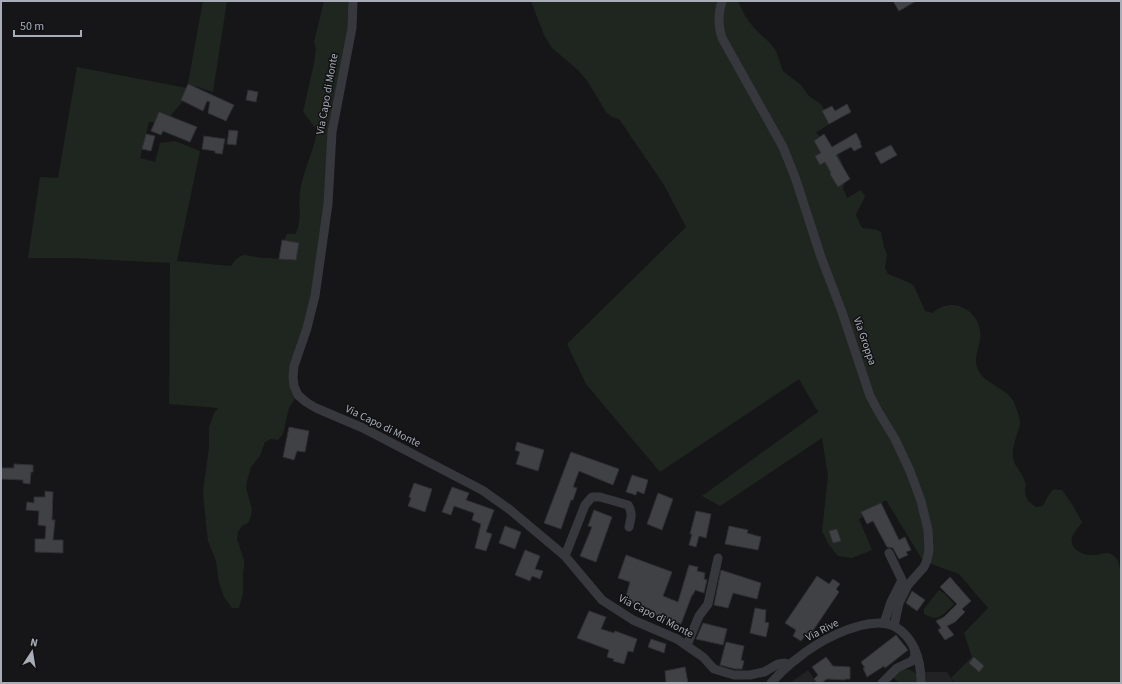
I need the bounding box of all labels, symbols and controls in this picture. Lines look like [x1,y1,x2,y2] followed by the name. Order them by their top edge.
[14,12,81,38] scale bar
[20,18,44,35] text: 50 m
[312,52,342,136] street label: Via Capo di Monte
[850,315,880,367] street label: Via Groppa
[343,401,424,451] street label: Via Capo di Monte
[616,591,697,642] street label: Via Capo di Monte
[803,615,842,645] street label: Via Rive
[12,632,52,672] north arrow
[29,635,39,651] text: N

